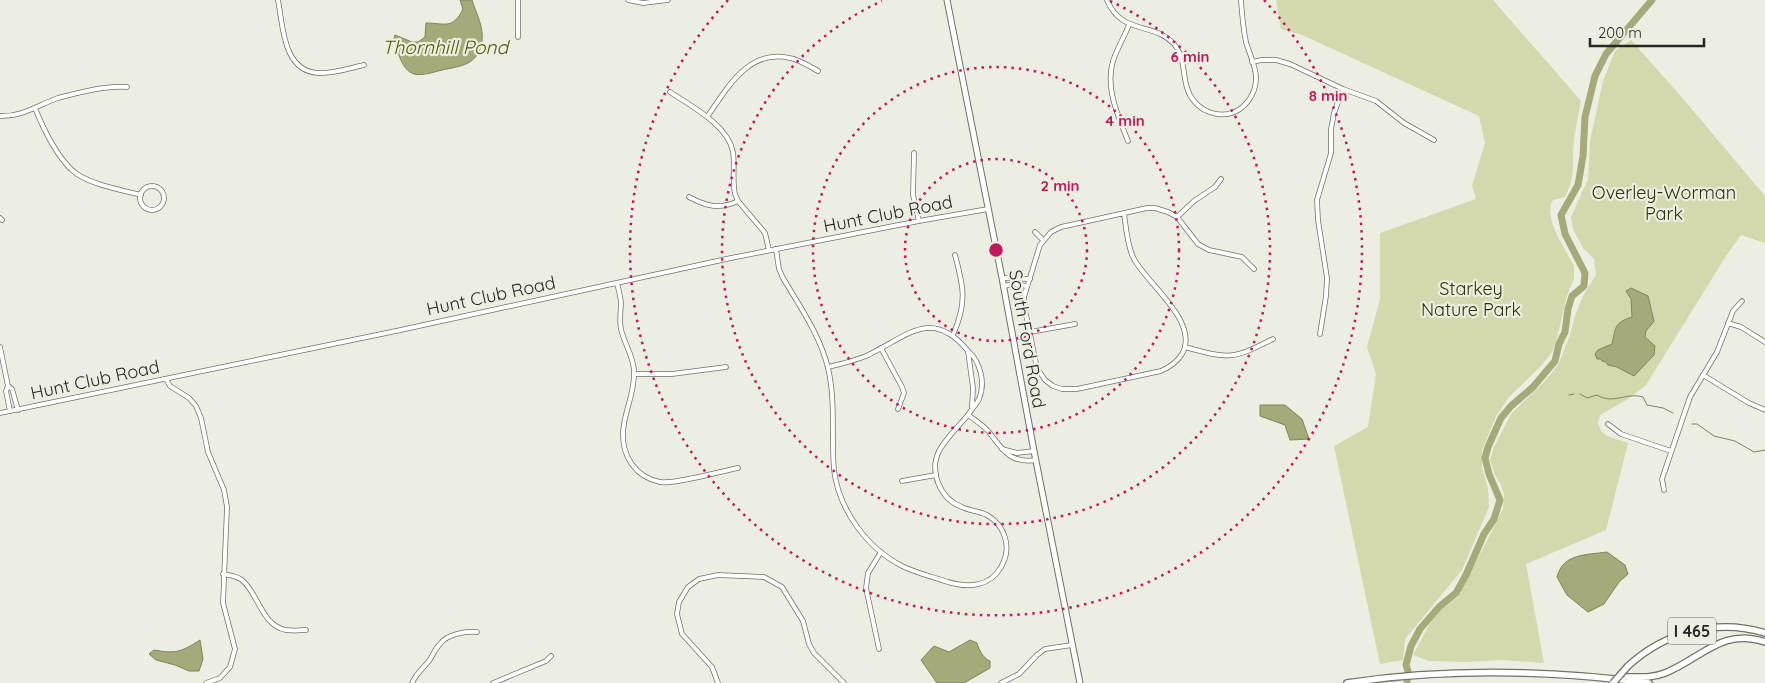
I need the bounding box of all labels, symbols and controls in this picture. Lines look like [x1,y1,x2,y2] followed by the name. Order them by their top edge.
[1590,15,1704,47] scale bar
[1598,23,1642,42] text: 200 m
[382,35,510,59] water label: Thornhill Pond
[1171,47,1209,66] text: 6 min
[1309,86,1347,105] text: 8 min
[1105,111,1145,130] text: 4 min
[1040,176,1080,195] text: 2 min
[1592,181,1736,225] park label: Overley-Worman Park
[821,190,954,237] street label: Hunt Club Road
[987,241,1005,259] centre of rings
[1004,268,1051,410] street label: South Ford Road
[424,271,557,320] street label: Hunt Club Road
[1421,277,1521,321] park label: Starkey Nature Park
[28,355,161,404] street label: Hunt Club Road
[1668,618,1716,644] road number: I 465

